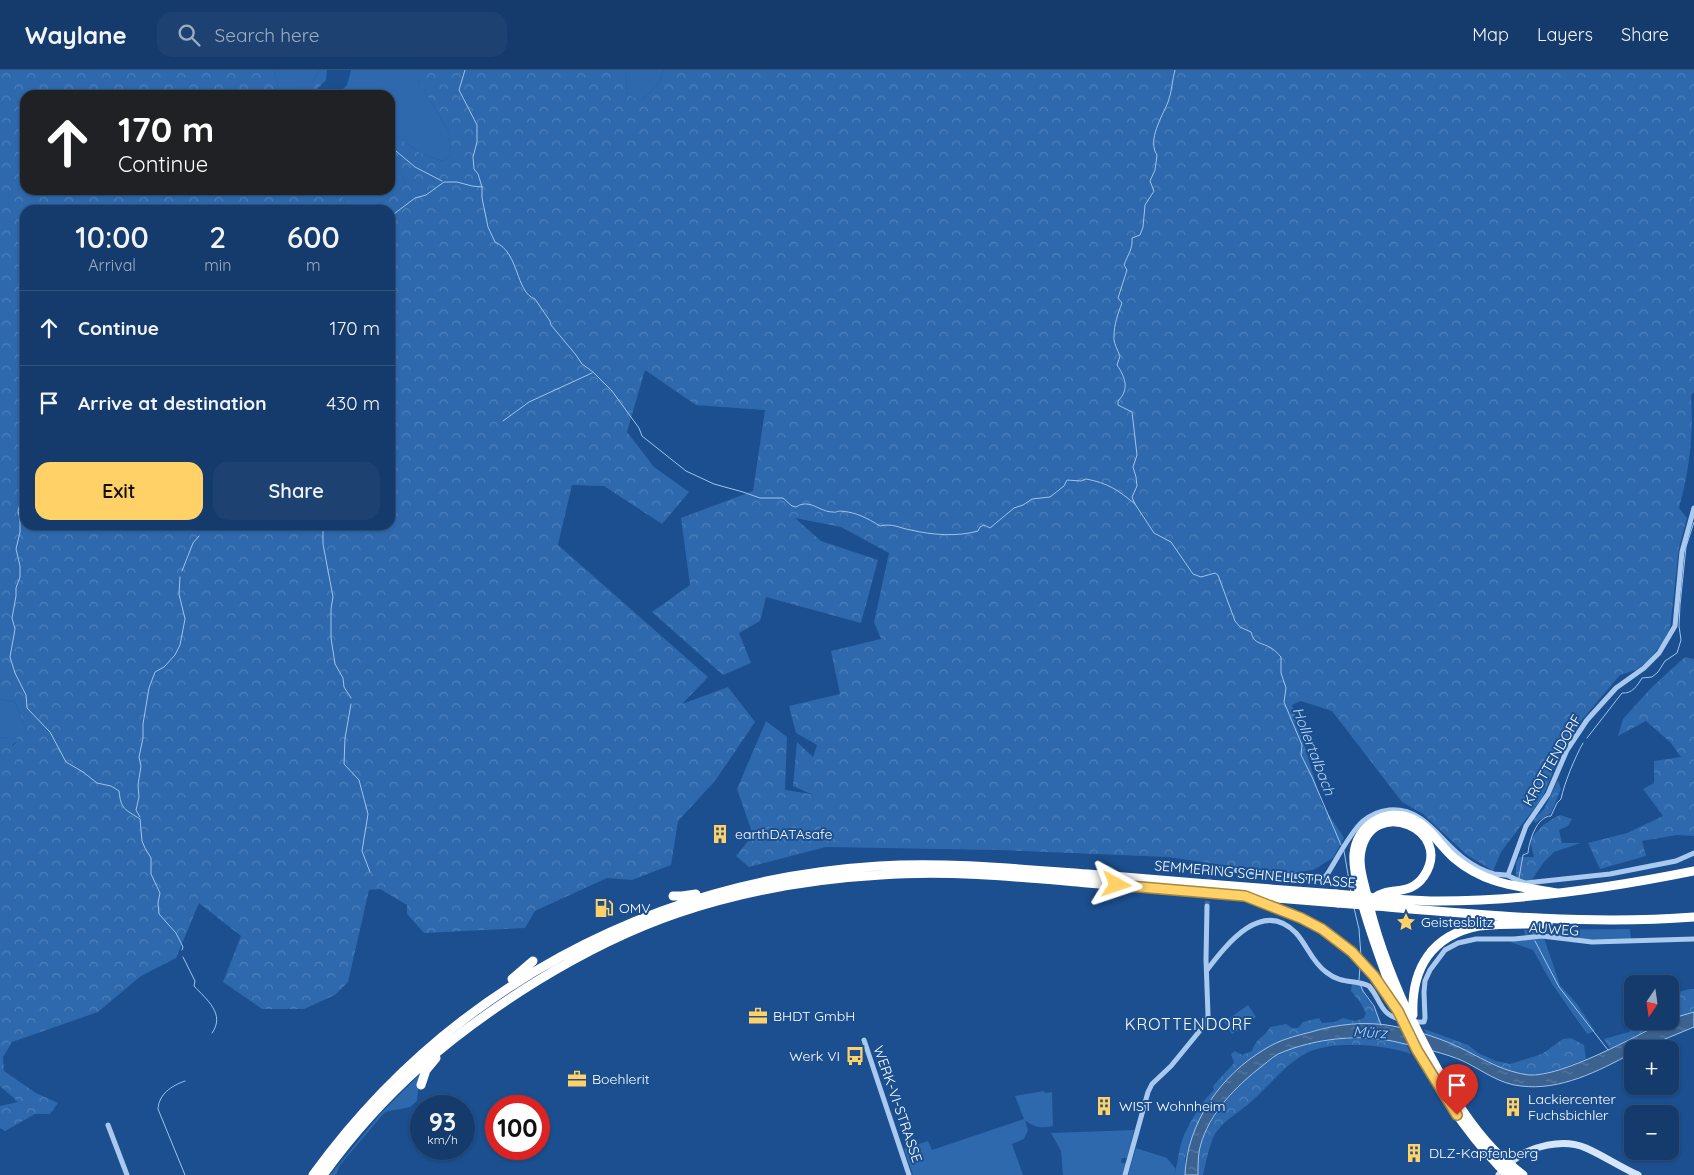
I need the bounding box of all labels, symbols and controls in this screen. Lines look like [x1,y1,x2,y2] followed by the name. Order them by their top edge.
[157,12,507,57] search box
[25,20,127,50] text: Waylane
[175,21,203,49] icon: search
[215,23,319,47] text: Search here
[1472,23,1509,46] text: Map
[1537,23,1593,46] text: Layers
[1621,23,1669,46] text: Share
[118,107,214,151] text: 170 m
[35,110,100,175] icon: ahead
[118,150,208,178] text: Continue
[75,218,149,256] text: 10:00
[209,218,226,256] text: 2
[287,218,340,256] text: 600
[88,255,136,275] text: Arrival
[204,255,231,275] text: min
[306,255,320,275] text: m
[35,314,63,342] icon: ahead
[78,316,159,340] text: Continue
[329,316,380,340] text: 170 m
[35,389,63,417] icon: arrive
[78,391,267,415] text: Arrive at destination
[326,391,380,415] text: 430 m
[35,462,203,520] button: Exit
[213,462,380,520] button: Share
[1288,704,1340,798] water label: Hollertalbach
[1519,711,1586,809] street label: KROTTENDORF
[709,823,731,845] building icon: earthDATAsafe
[735,825,832,843] place label: earthDATAsafe
[1154,856,1357,892] street label: SEMMERING SCHNELLSTRASSE
[1090,858,1142,910] position arrow
[593,897,615,919] fuel station icon: OMV
[619,899,651,917] place label: OMV
[1395,911,1417,933] place icon: Geistesblitz
[1421,913,1494,931] place label: Geistesblitz
[1528,918,1580,940] street label: AUWEG
[1624,975,1679,1030] north arrow
[1624,975,1679,1160] map controls
[747,1005,769,1027] office icon: BHDT GmbH
[773,1007,855,1025] place label: BHDT GmbH
[1125,1014,1253,1034] district label: KROTTENDORF
[1353,1022,1389,1042] water label: Mürz
[1624,1040,1679,1095] button: +
[870,1043,926,1165] street label: WERK-VI-STRASSE
[844,1045,866,1067] bus stop icon: Werk VI
[789,1047,840,1065] place label: Werk VI
[1436,1064,1478,1115] pin
[566,1068,588,1090] office icon: Boehlerit
[592,1070,650,1088] place label: Boehlerit
[1443,1071,1471,1099] icon: arrive
[1528,1090,1617,1124] place label: Lackiercenter Fuchsbichler
[485,1095,550,1160] speed limit sign: 100
[1093,1095,1115,1117] building icon: WIST Wohnheim
[1502,1096,1524,1118] building icon: Lackiercenter Fuchsbichler
[1119,1097,1226,1115] place label: WIST Wohnheim
[1624,1105,1679,1160] button: −
[429,1106,456,1137] text: 93
[427,1132,458,1147] text: km/h
[1403,1142,1425,1164] building icon: DLZ-Kapfenberg
[1429,1144,1538,1162] place label: DLZ-Kapfenberg

